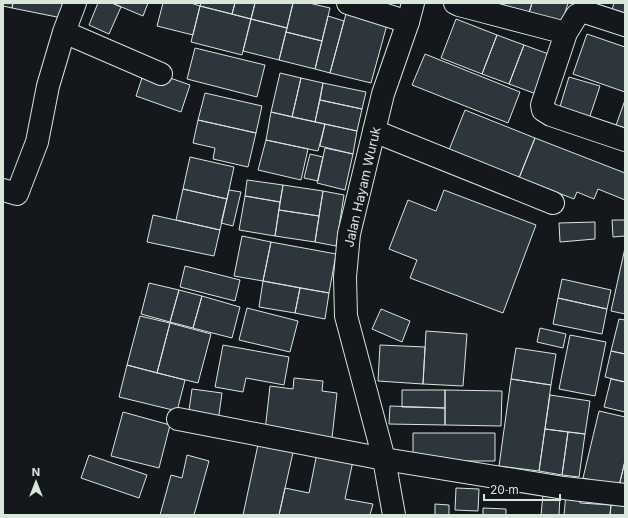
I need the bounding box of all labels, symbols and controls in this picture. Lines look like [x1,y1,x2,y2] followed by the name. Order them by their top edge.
[340,125,384,249] street label: Jalan Hayam Wuruk
[16,462,56,502] north arrow
[32,465,40,479] text: N
[484,476,560,502] scale bar
[490,482,519,497] text: 20 m

